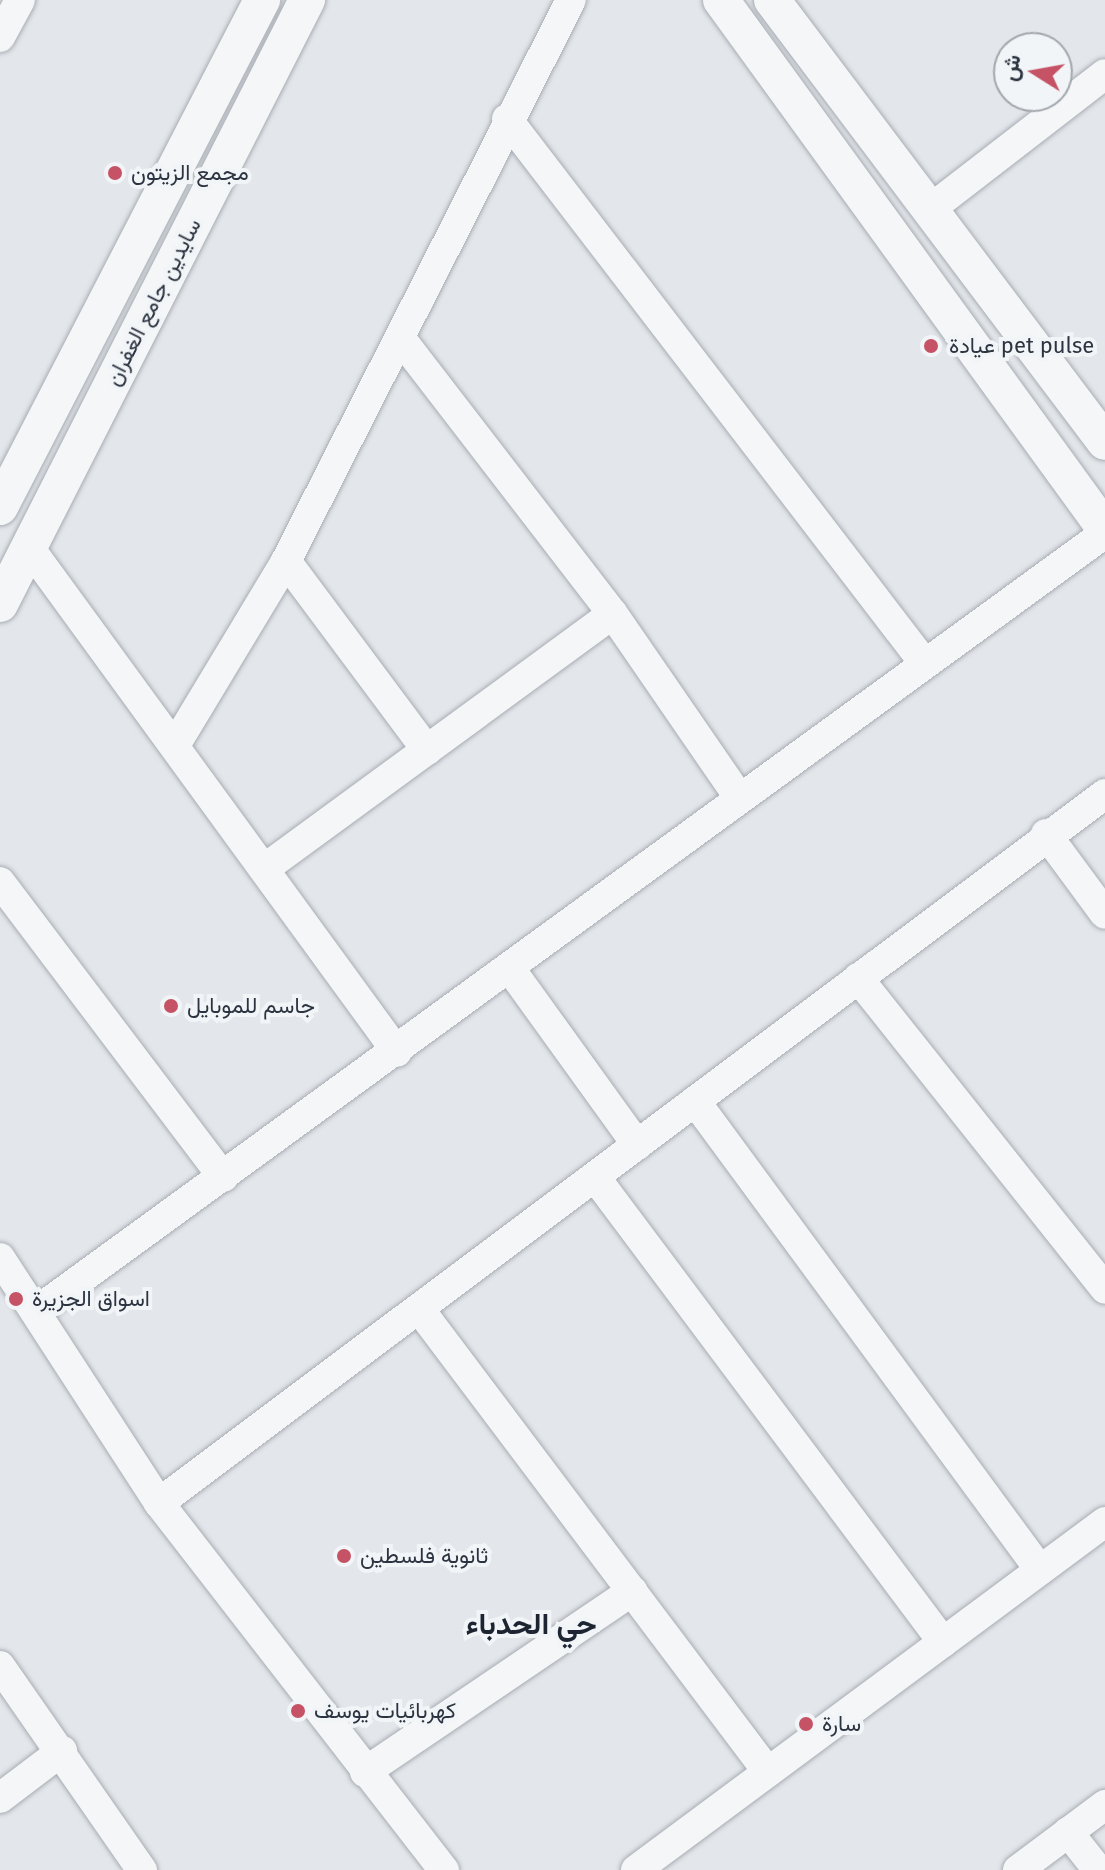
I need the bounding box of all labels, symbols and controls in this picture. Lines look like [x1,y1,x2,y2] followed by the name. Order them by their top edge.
[993,32,1073,112] north arrow
[995,52,1027,83] text: ش
[131,160,249,186] place label: مجمع الزيتون
[106,164,124,182] marker: مجمع الزيتون
[99,214,207,390] street label: سايدين جامع الغفران
[949,333,1094,359] place label: عيادة pet pulse
[920,335,942,357] marker: عيادة pet pulse
[187,993,315,1019] place label: جاسم للموبايل
[162,997,180,1015] marker: جاسم للموبايل
[32,1286,150,1312] place label: اسواق الجزيرة
[7,1290,25,1308] marker: اسواق الجزيرة
[360,1543,488,1569] place label: ثانوية فلسطين
[335,1547,353,1565] marker: ثانوية فلسطين
[465,1606,597,1642] district label: حي الحدباء
[314,1698,456,1724] place label: كهربائيات يوسف
[289,1702,307,1720] marker: كهربائيات يوسف
[822,1711,861,1737] place label: سارة
[797,1715,815,1733] marker: سارة

